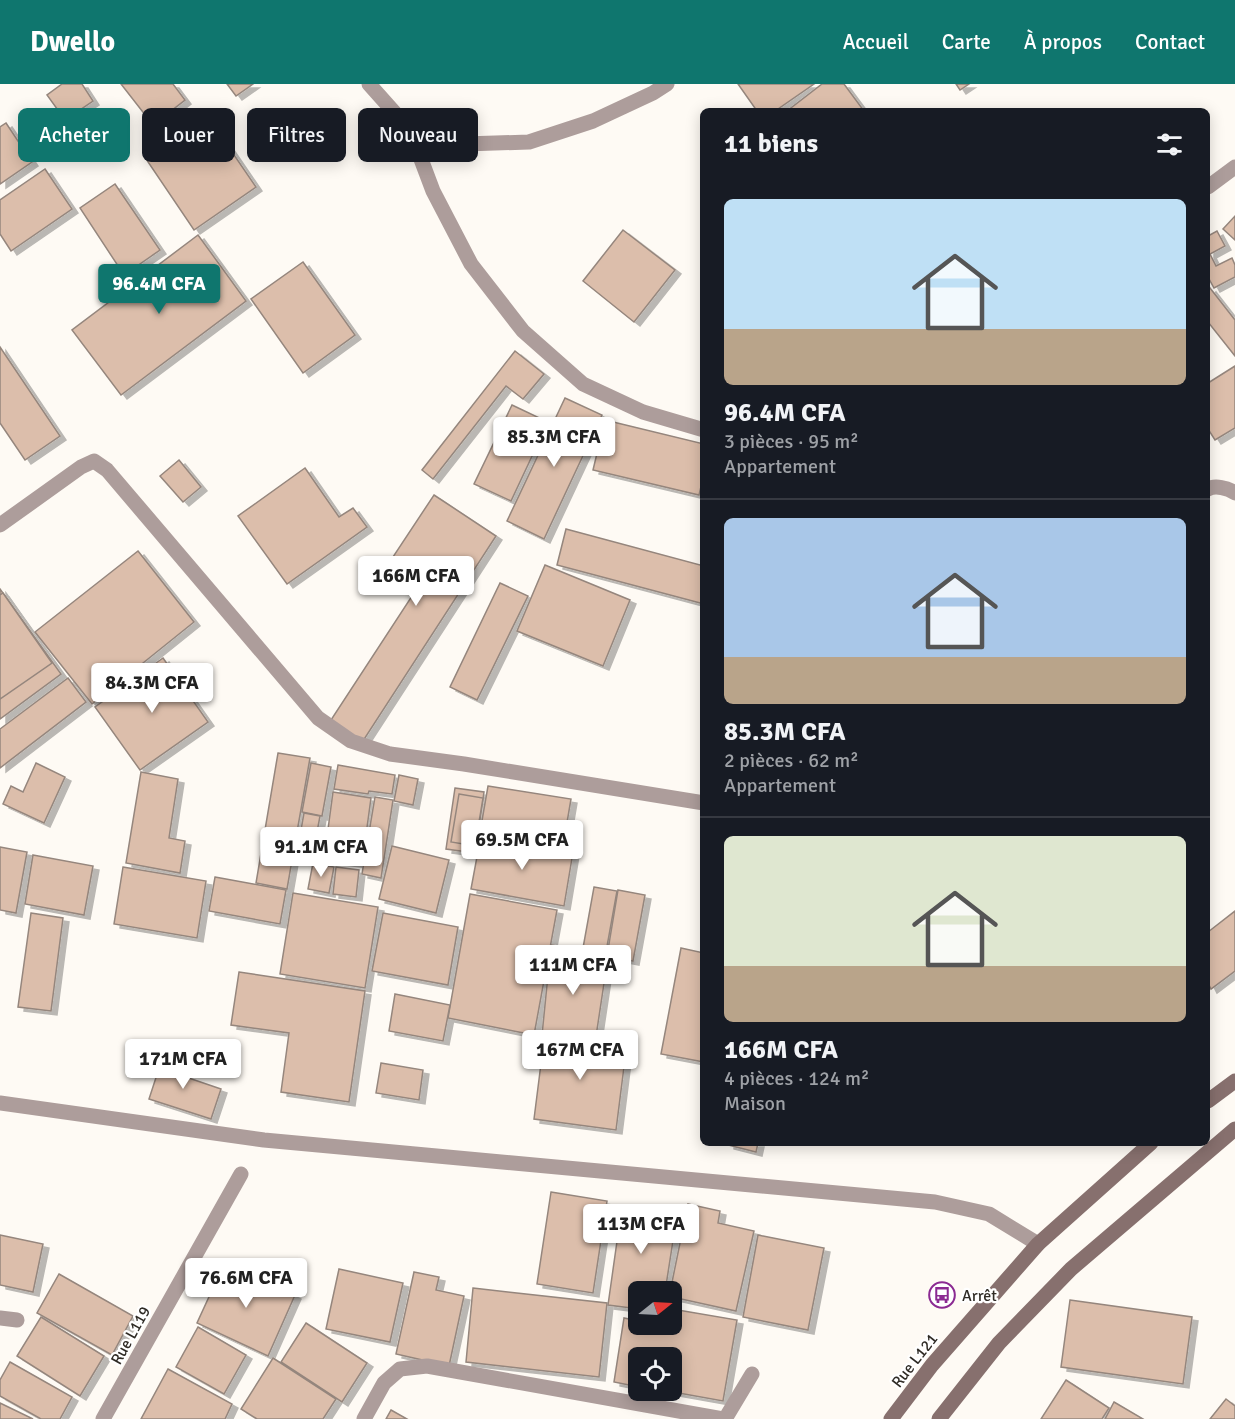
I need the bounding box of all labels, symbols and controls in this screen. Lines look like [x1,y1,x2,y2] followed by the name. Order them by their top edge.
[30,25,115,59] text: Dwello
[843,29,909,55] text: Accueil
[942,29,991,55] text: Carte
[1024,29,1102,55] text: À propos
[1135,29,1205,55] text: Contact
[18,108,130,162] chip: Acheter
[142,108,235,162] chip: Louer
[247,108,346,162] chip: Filtres
[358,108,478,162] chip: Nouveau
[724,128,818,160] text: 11 biens
[1153,128,1186,161] icon: filters
[901,238,1009,346] icon: home
[90,264,228,315] pin: 96.4M CFA
[112,271,206,296] text: 96.4M CFA
[724,397,846,429] text: 96.4M CFA
[485,417,623,468] pin: 85.3M CFA
[507,424,601,449] text: 85.3M CFA
[724,429,859,454] text: 3 pièces · 95 m²
[724,454,836,479] text: Appartement
[354,556,478,607] pin: 166M CFA
[901,557,1009,665] icon: home
[372,563,460,588] text: 166M CFA
[83,663,221,714] pin: 84.3M CFA
[105,670,199,695] text: 84.3M CFA
[724,716,846,748] text: 85.3M CFA
[724,748,859,773] text: 2 pièces · 62 m²
[724,773,836,798] text: Appartement
[453,820,591,871] pin: 69.5M CFA
[252,827,390,878] pin: 91.1M CFA
[475,827,569,852] text: 69.5M CFA
[274,834,368,859] text: 91.1M CFA
[901,875,1009,983] icon: home
[511,945,635,996] pin: 111M CFA
[529,952,617,977] text: 111M CFA
[518,1030,642,1081] pin: 167M CFA
[724,1034,838,1066] text: 166M CFA
[536,1037,624,1062] text: 167M CFA
[121,1039,245,1090] pin: 171M CFA
[139,1046,227,1071] text: 171M CFA
[724,1066,869,1091] text: 4 pièces · 124 m²
[724,1091,786,1116] text: Maison
[579,1204,703,1255] pin: 113M CFA
[597,1211,685,1236] text: 113M CFA
[177,1258,315,1309] pin: 76.6M CFA
[199,1265,293,1290] text: 76.6M CFA
[927,1280,957,1310] bus stop icon: Arrêt
[628,1281,682,1335] north arrow
[628,1281,682,1401] map controls
[962,1286,997,1306] place label: Arrêt
[107,1303,155,1368] street label: Rue L119
[887,1329,942,1392] street label: Rue L121
[628,1347,682,1401] button: locate

